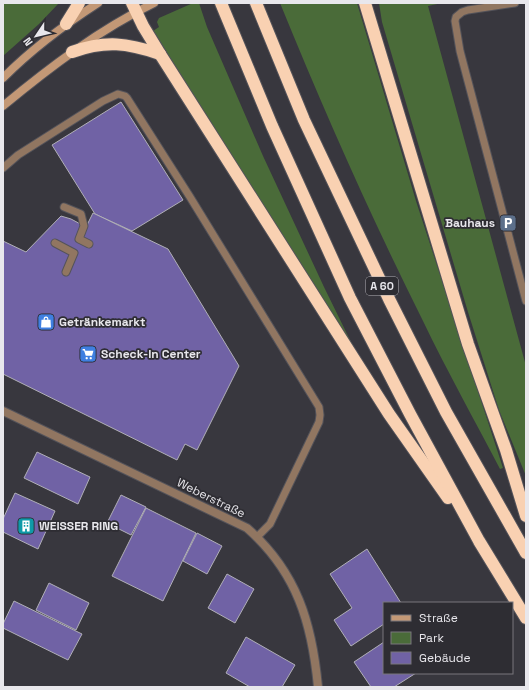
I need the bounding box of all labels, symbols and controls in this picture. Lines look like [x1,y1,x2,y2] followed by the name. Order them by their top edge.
[16,16,56,56] north arrow
[20,35,36,49] text: N
[498,213,518,233] parking icon: Bauhaus
[445,215,495,231] place label: Bauhaus
[366,277,398,295] road number: A 60
[36,312,56,332] shop icon: Getränkemarkt
[59,314,146,330] place label: Getränkemarkt
[78,344,98,364] supermarket icon: Scheck-In Center
[101,346,201,362] place label: Scheck-In Center
[174,475,248,521] street label: Weberstraße
[16,516,36,536] building icon: WEISSER RING
[39,518,118,534] place label: WEISSER RING
[383,602,513,674] legend
[419,610,458,626] text: Straße
[419,630,444,646] text: Park
[419,650,471,666] text: Gebäude

